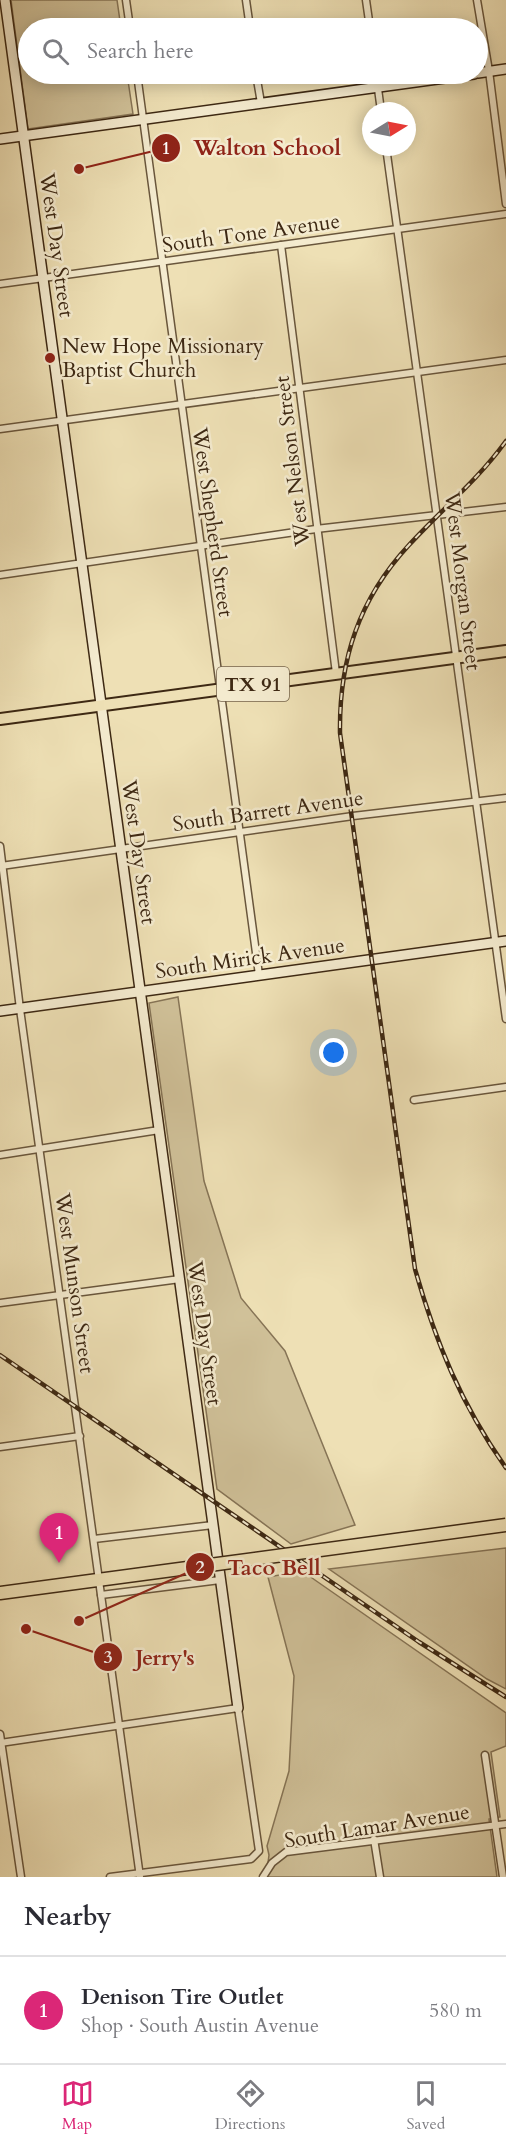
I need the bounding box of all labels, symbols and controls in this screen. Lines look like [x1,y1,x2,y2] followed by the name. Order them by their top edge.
[18,18,488,84] search box
[39,35,72,68] icon: search
[87,36,194,66] text: Search here
[362,102,416,156] north arrow
[151,128,352,168] callout: Walton School
[192,133,341,163] text: Walton School
[161,136,171,161] text: 1
[32,170,81,319] street label: West Day Street
[160,207,342,260] street label: South Tone Avenue
[62,332,264,385] place label: New Hope Missionary Baptist Church
[43,351,57,365] marker: New Hope Missionary Baptist Church
[268,374,317,549] street label: West Nelson Street
[185,425,240,619] street label: West Shepherd Street
[437,489,488,672] street label: West Morgan Street
[217,667,289,701] road number: TX 91
[114,777,163,926] street label: West Day Street
[171,784,365,839] street label: South Barrett Avenue
[153,931,347,986] street label: South Mirick Avenue
[319,1038,348,1067] your location
[47,1190,102,1375] street label: West Munson Street
[180,1258,229,1407] street label: West Day Street
[40,1514,78,1563] pin: 1
[185,1547,333,1587] callout: Taco Bell
[227,1553,321,1583] text: Taco Bell
[195,1555,205,1580] text: 2
[93,1637,206,1677] callout: Jerry's
[132,1643,195,1673] text: Jerry's
[103,1645,113,1670] text: 3
[282,1798,472,1855] street label: South Lamar Avenue
[24,1899,112,1934] text: Nearby
[81,1982,283,2012] text: Denison Tire Outlet
[38,1997,49,2024] text: 1
[429,1997,482,2024] text: 580 m
[81,2012,319,2039] text: Shop · South Austin Avenue
[61,2077,94,2135] tab: Map
[215,2077,285,2135] tab: Directions
[407,2077,445,2135] tab: Saved

